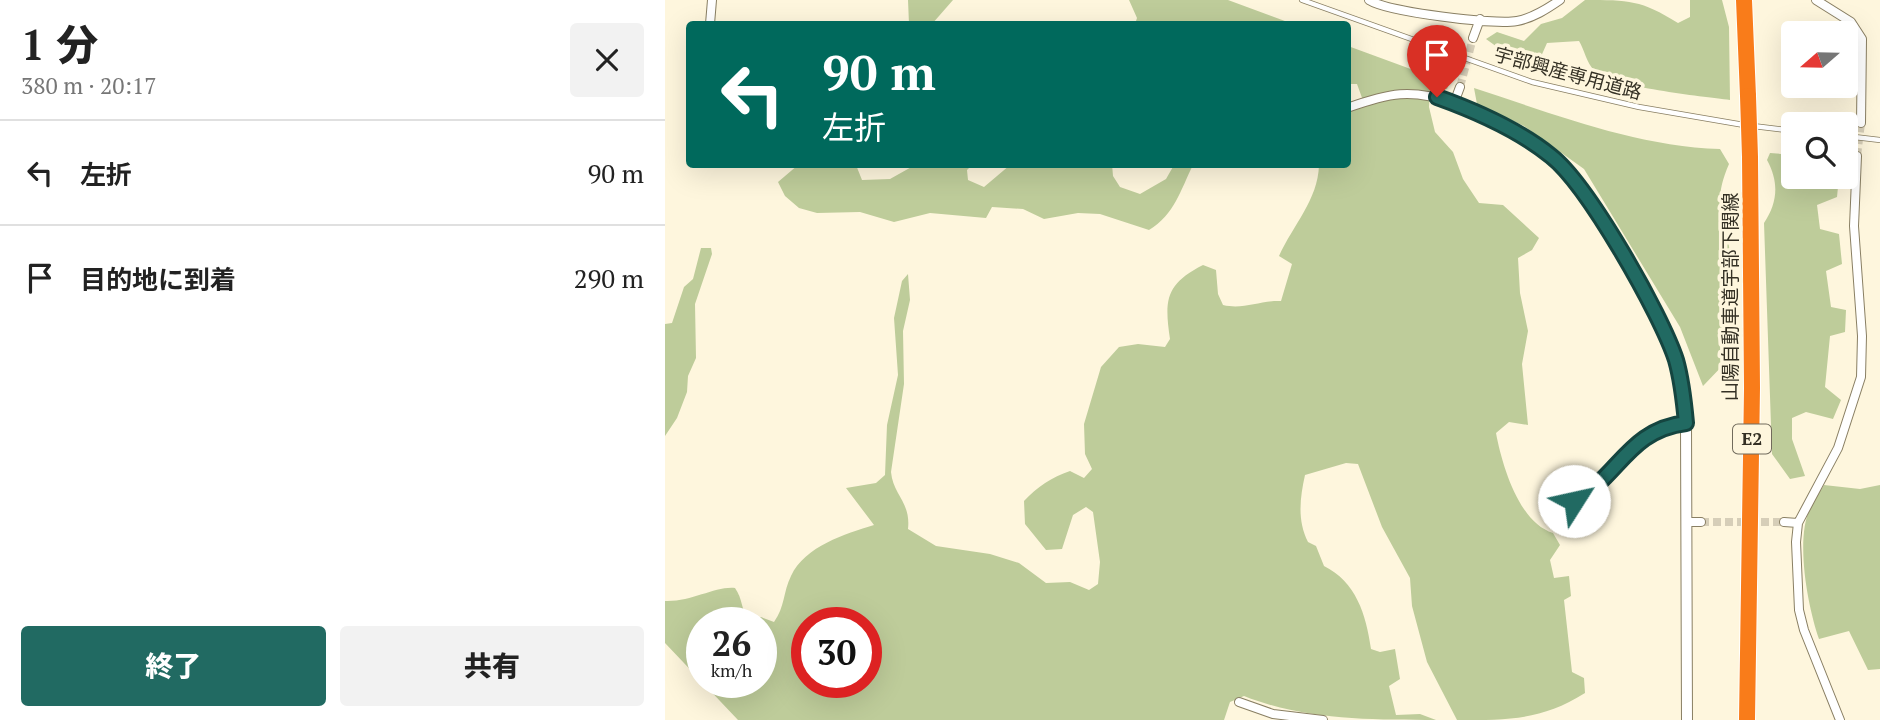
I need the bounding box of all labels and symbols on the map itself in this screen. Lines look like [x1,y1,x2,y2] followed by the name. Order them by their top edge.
[1781,21,1859,98] north arrow
[1407,25,1467,97] pin
[1491,41,1645,104] street label: 宇部興産専用道路
[1717,192,1742,402] street label: 山陽自動車道宇部下関線
[1733,424,1771,454] road number: E2
[1537,464,1611,538] position arrow
[791,607,882,698] speed limit sign: 30

